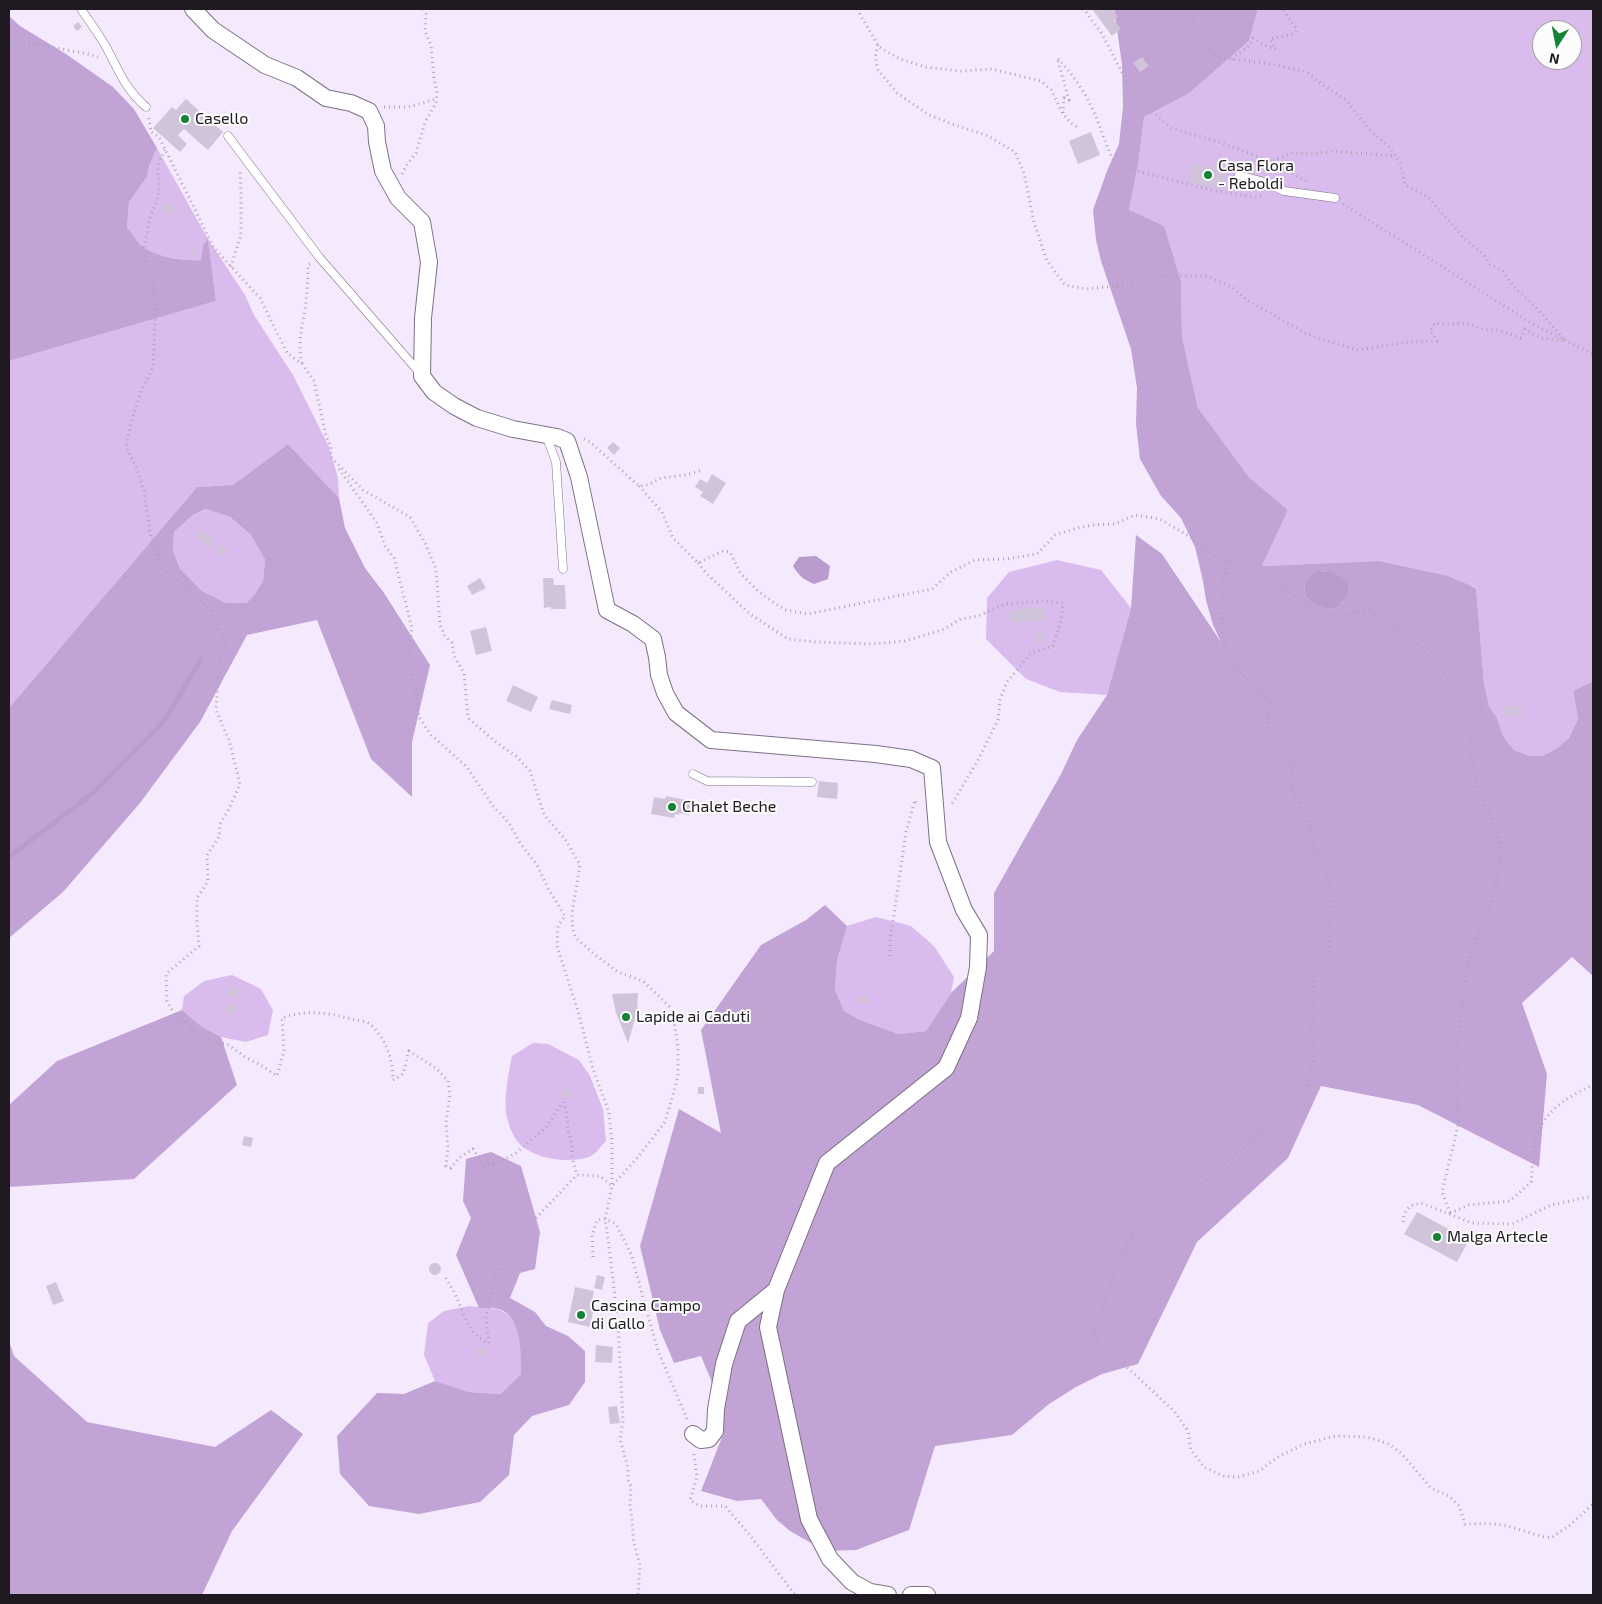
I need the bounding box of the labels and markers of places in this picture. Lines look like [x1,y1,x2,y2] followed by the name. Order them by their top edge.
[195,109,248,129] place label: Casello
[179,113,191,125] marker: Casello
[1218,156,1294,194] place label: Casa Flora - Reboldi
[1202,169,1214,181] marker: Casa Flora - Reboldi
[682,797,776,817] place label: Chalet Beche
[666,801,678,813] marker: Chalet Beche
[636,1007,750,1027] place label: Lapide ai Caduti
[620,1011,632,1023] marker: Lapide ai Caduti
[1447,1227,1548,1247] place label: Malga Artecle
[1431,1231,1443,1243] marker: Malga Artecle
[591,1296,701,1334] place label: Cascina Campo di Gallo
[575,1309,587,1321] marker: Cascina Campo di Gallo

